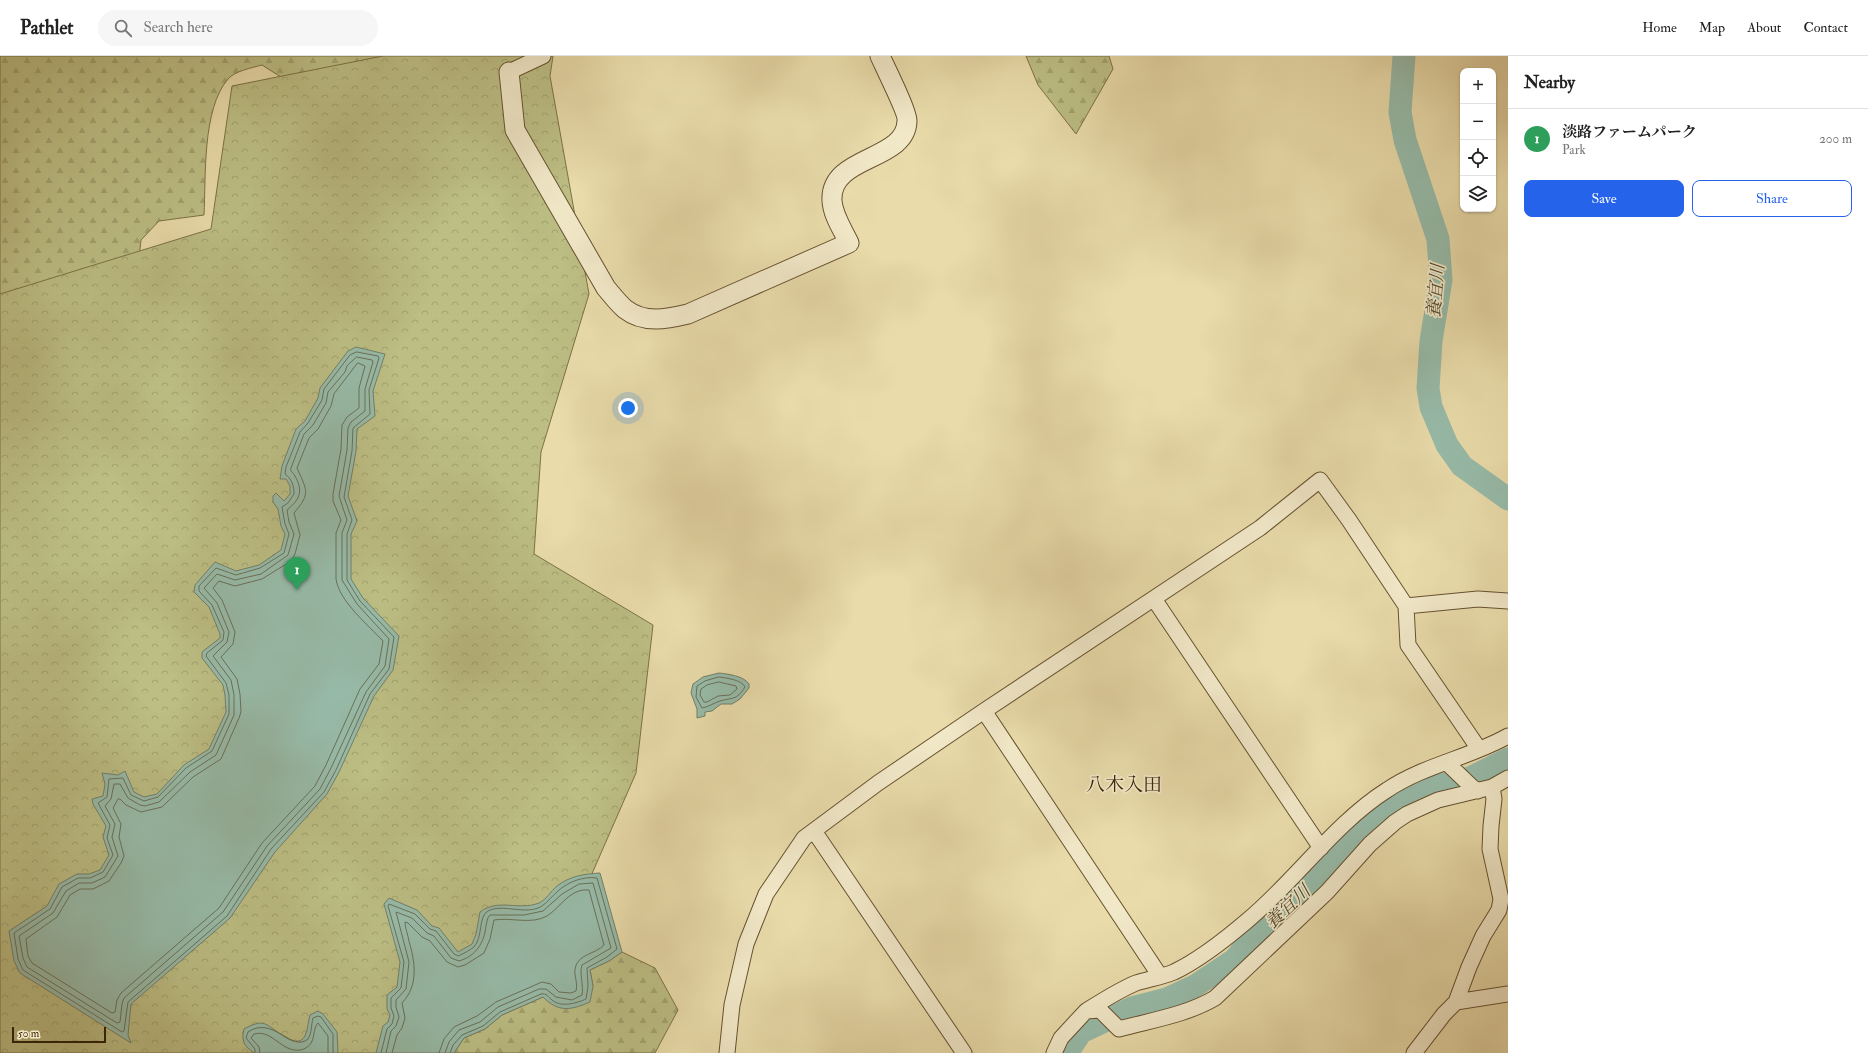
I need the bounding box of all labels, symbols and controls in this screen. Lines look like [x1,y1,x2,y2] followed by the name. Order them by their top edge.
[98,10,378,46] search box
[20,16,74,40] text: Pathlet
[112,17,134,39] icon: search
[144,18,213,37] text: Search here
[1642,19,1677,36] text: Home
[1699,19,1725,36] text: Map
[1747,19,1781,36] text: About
[1803,19,1848,36] text: Contact
[1460,68,1496,212] map controls
[1460,68,1496,104] button: +
[1524,72,1575,93] text: Nearby
[1460,104,1496,140] button: −
[1562,123,1697,142] text: 淡路ファームパーク
[1535,131,1539,147] text: 1
[1819,131,1852,147] text: 200 m
[1460,140,1496,176] button: locate
[1562,142,1586,158] text: Park
[1460,176,1496,212] button: layers
[1524,180,1684,217] button: Save
[1692,180,1852,217] button: Share
[1422,261,1450,319] water label: 養宜川
[618,398,638,418] your location
[284,557,310,590] pin: 1
[1086,773,1162,797] district label: 八木入田
[1260,879,1317,934] water label: 養宜川
[12,1025,106,1044] scale bar
[18,1027,39,1040] text: 50 m

